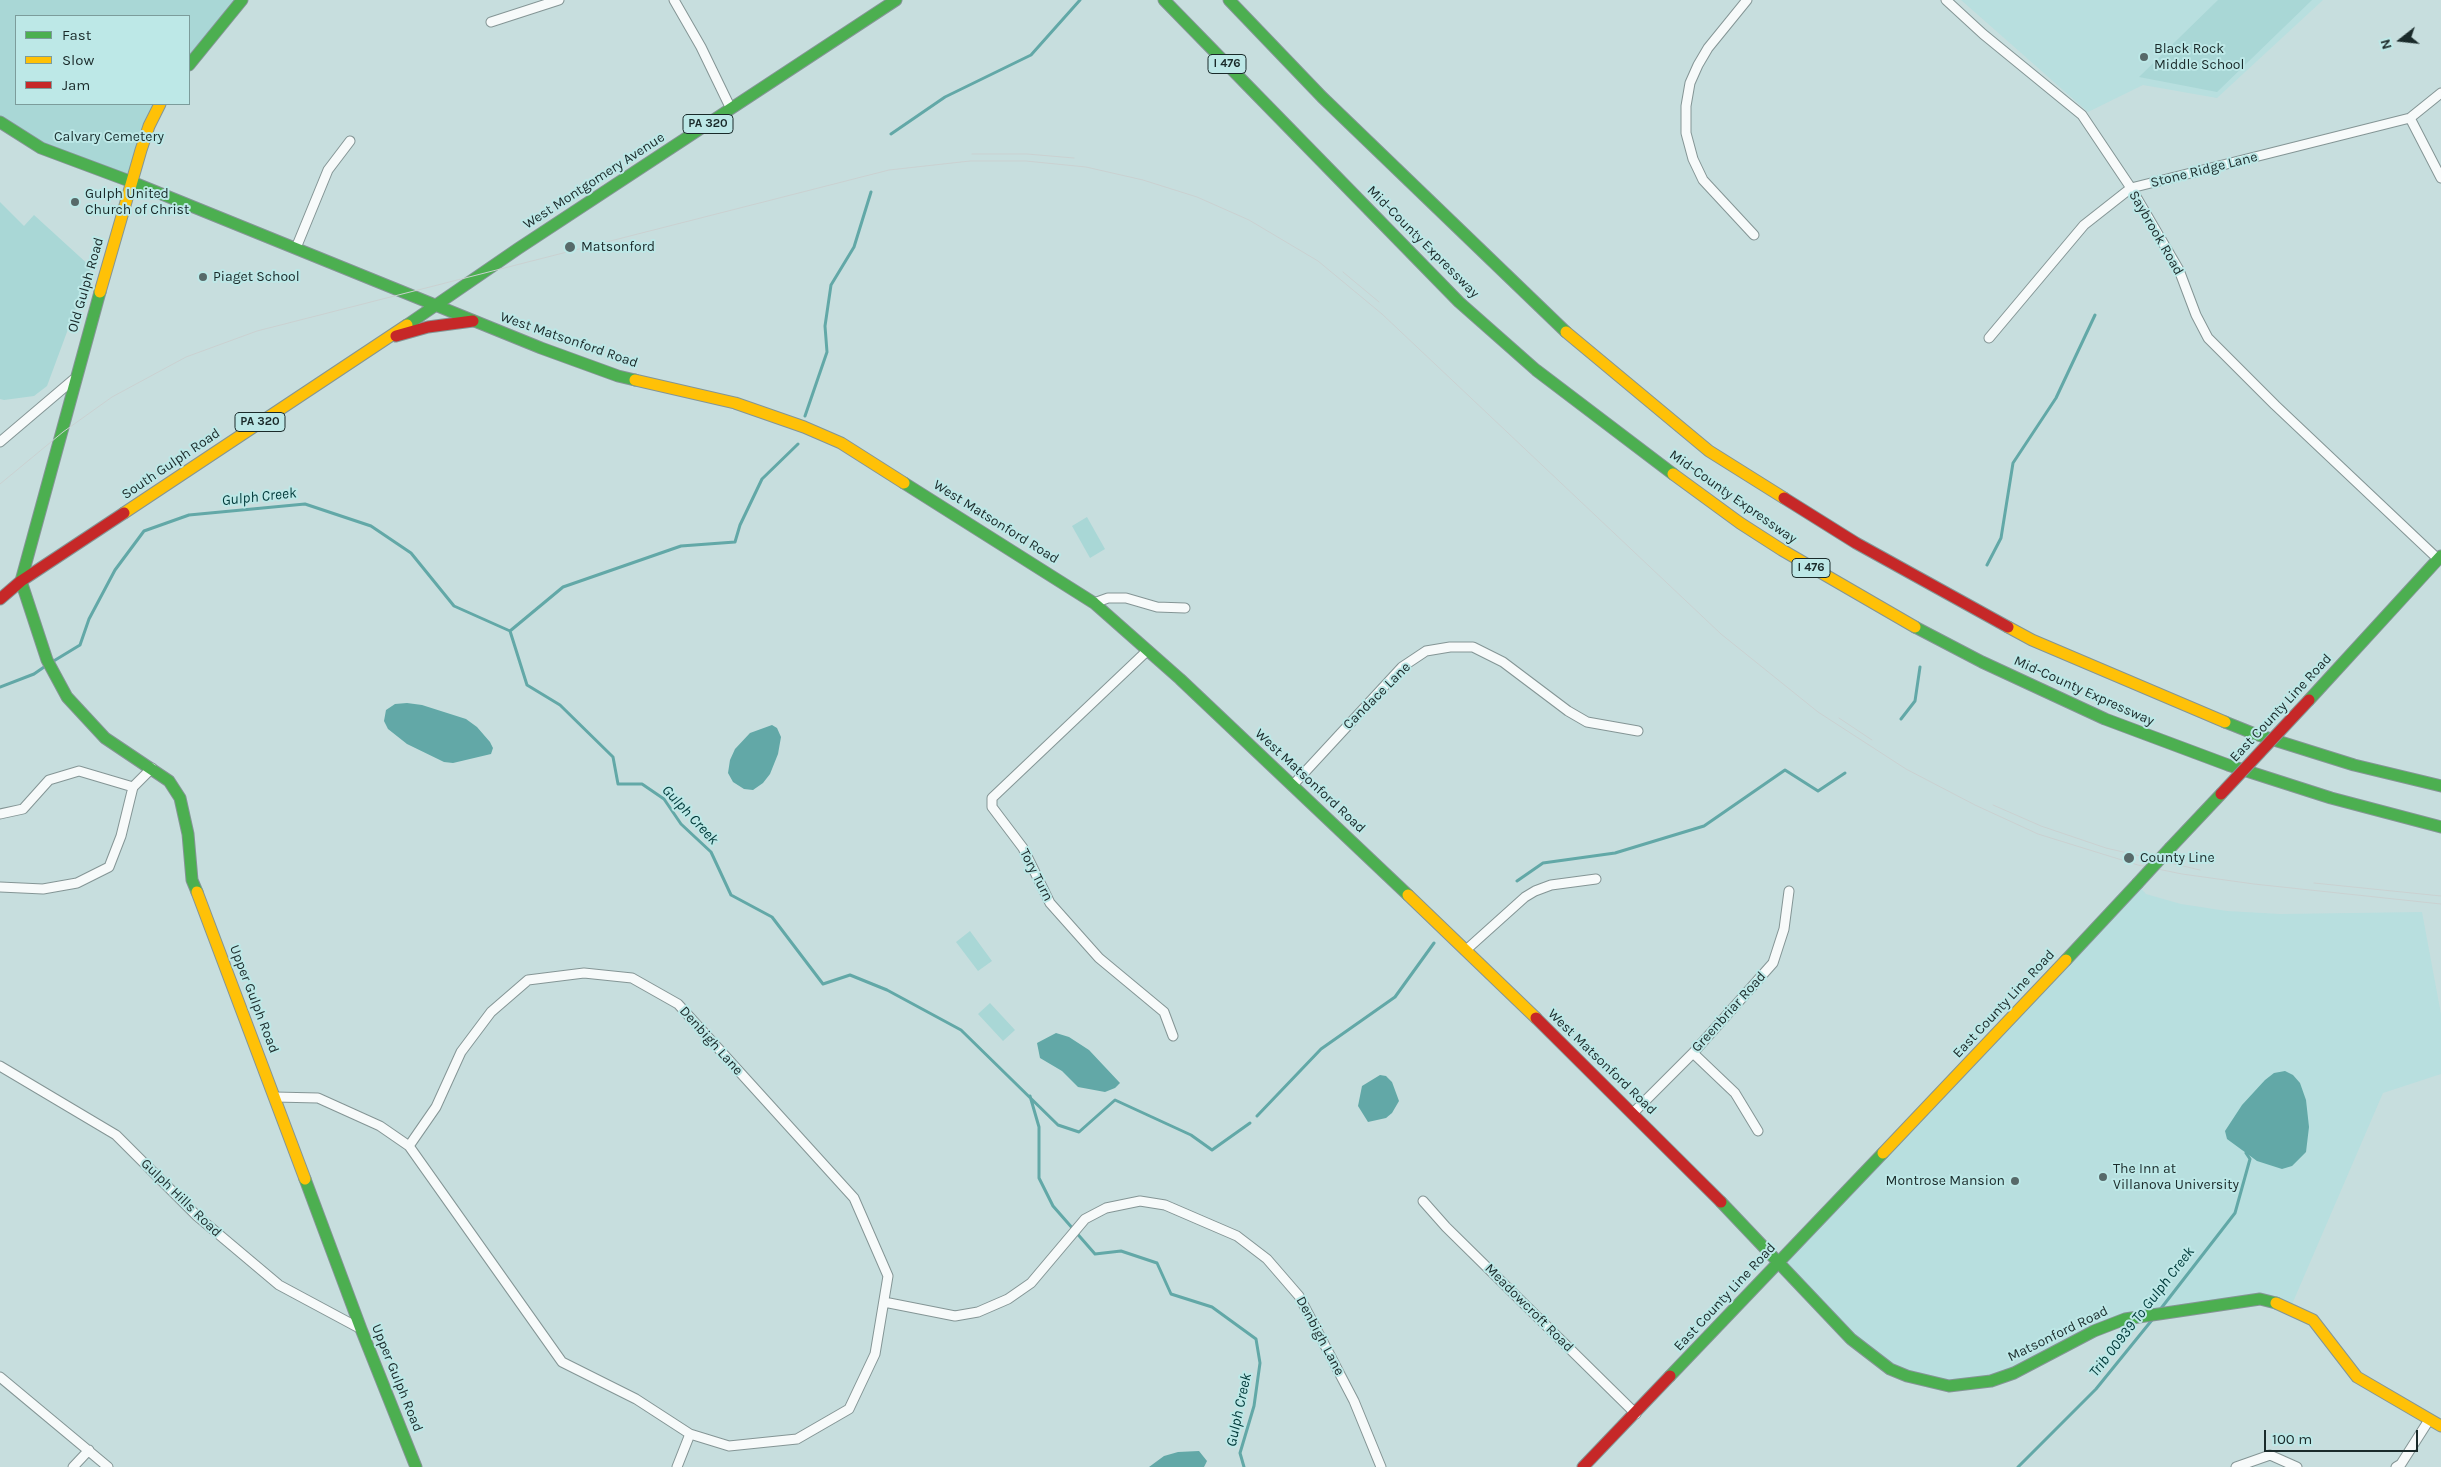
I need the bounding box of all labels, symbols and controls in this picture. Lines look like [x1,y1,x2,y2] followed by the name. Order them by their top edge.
[15,15,190,105] legend
[2376,15,2426,65] north arrow
[62,26,91,44] text: Fast
[2377,37,2396,51] text: N
[2154,41,2244,74] place label: Black Rock Middle School
[62,51,94,69] text: Slow
[2138,51,2150,63] marker: Black Rock Middle School
[1208,54,1246,74] road number: I 476
[62,76,90,94] text: Jam
[683,115,733,134] road number: PA 320
[54,129,164,145] park label: Calvary Cemetery
[520,129,668,233] street label: West Montgomery Avenue
[2149,149,2259,191] street label: Stone Ridge Lane
[1363,182,1483,302] street label: Mid-County Expressway
[85,186,189,218] place label: Gulph United Church of Christ
[2125,188,2187,278] street label: Saybrook Road
[69,196,81,208] marker: Gulph United Church of Christ
[64,235,108,335] street label: Old Gulph Road
[581,239,655,255] place label: Matsonford
[563,240,577,254] marker: Matsonford
[213,269,300,285] place label: Piaget School
[197,271,209,283] marker: Piaget School
[498,308,640,372] street label: West Matsonford Road
[235,412,285,432] road number: PA 320
[119,425,223,503] street label: South Gulph Road
[1666,447,1800,547] street label: Mid-County Expressway
[930,476,1062,568] street label: West Matsonford Road
[221,484,297,510] water label: Gulph Creek
[1792,558,1830,578] road number: I 476
[2227,650,2335,766] street label: East County Line Road
[2011,652,2157,730] street label: Mid-County Expressway
[1340,659,1414,733] street label: Candace Lane
[1251,725,1369,837] street label: West Matsonford Road
[658,781,722,849] water label: Gulph Creek
[1016,846,1056,904] street label: Tory Turn
[2140,850,2215,866] place label: County Line
[2122,851,2136,865] marker: County Line
[226,942,282,1056] street label: Upper Gulph Road
[1950,946,2058,1062] street label: East County Line Road
[1688,968,1770,1056] street label: Greenbriar Road
[676,1003,746,1079] street label: Denbigh Lane
[1544,1006,1660,1118] street label: West Matsonford Road
[137,1155,225,1241] street label: Gulph Hills Road
[2113,1161,2239,1194] place label: The Inn at Villanova University
[2097,1171,2109,1183] marker: The Inn at Villanova University
[1886,1173,2005,1189] place label: Montrose Mansion
[2009,1175,2021,1187] marker: Montrose Mansion
[1671,1239,1779,1355] street label: East County Line Road
[2086,1243,2198,1381] water label: Trib 00939 To Gulph Creek
[1481,1260,1577,1356] street label: Meadowcroft Road
[1292,1294,1348,1378] street label: Denbigh Lane
[2005,1302,2111,1366] street label: Matsonford Road
[368,1322,426,1434] street label: Upper Gulph Road
[1222,1371,1256,1449] water label: Gulph Creek
[2266,1420,2420,1452] scale bar
[2272,1430,2312,1448] text: 100 m

